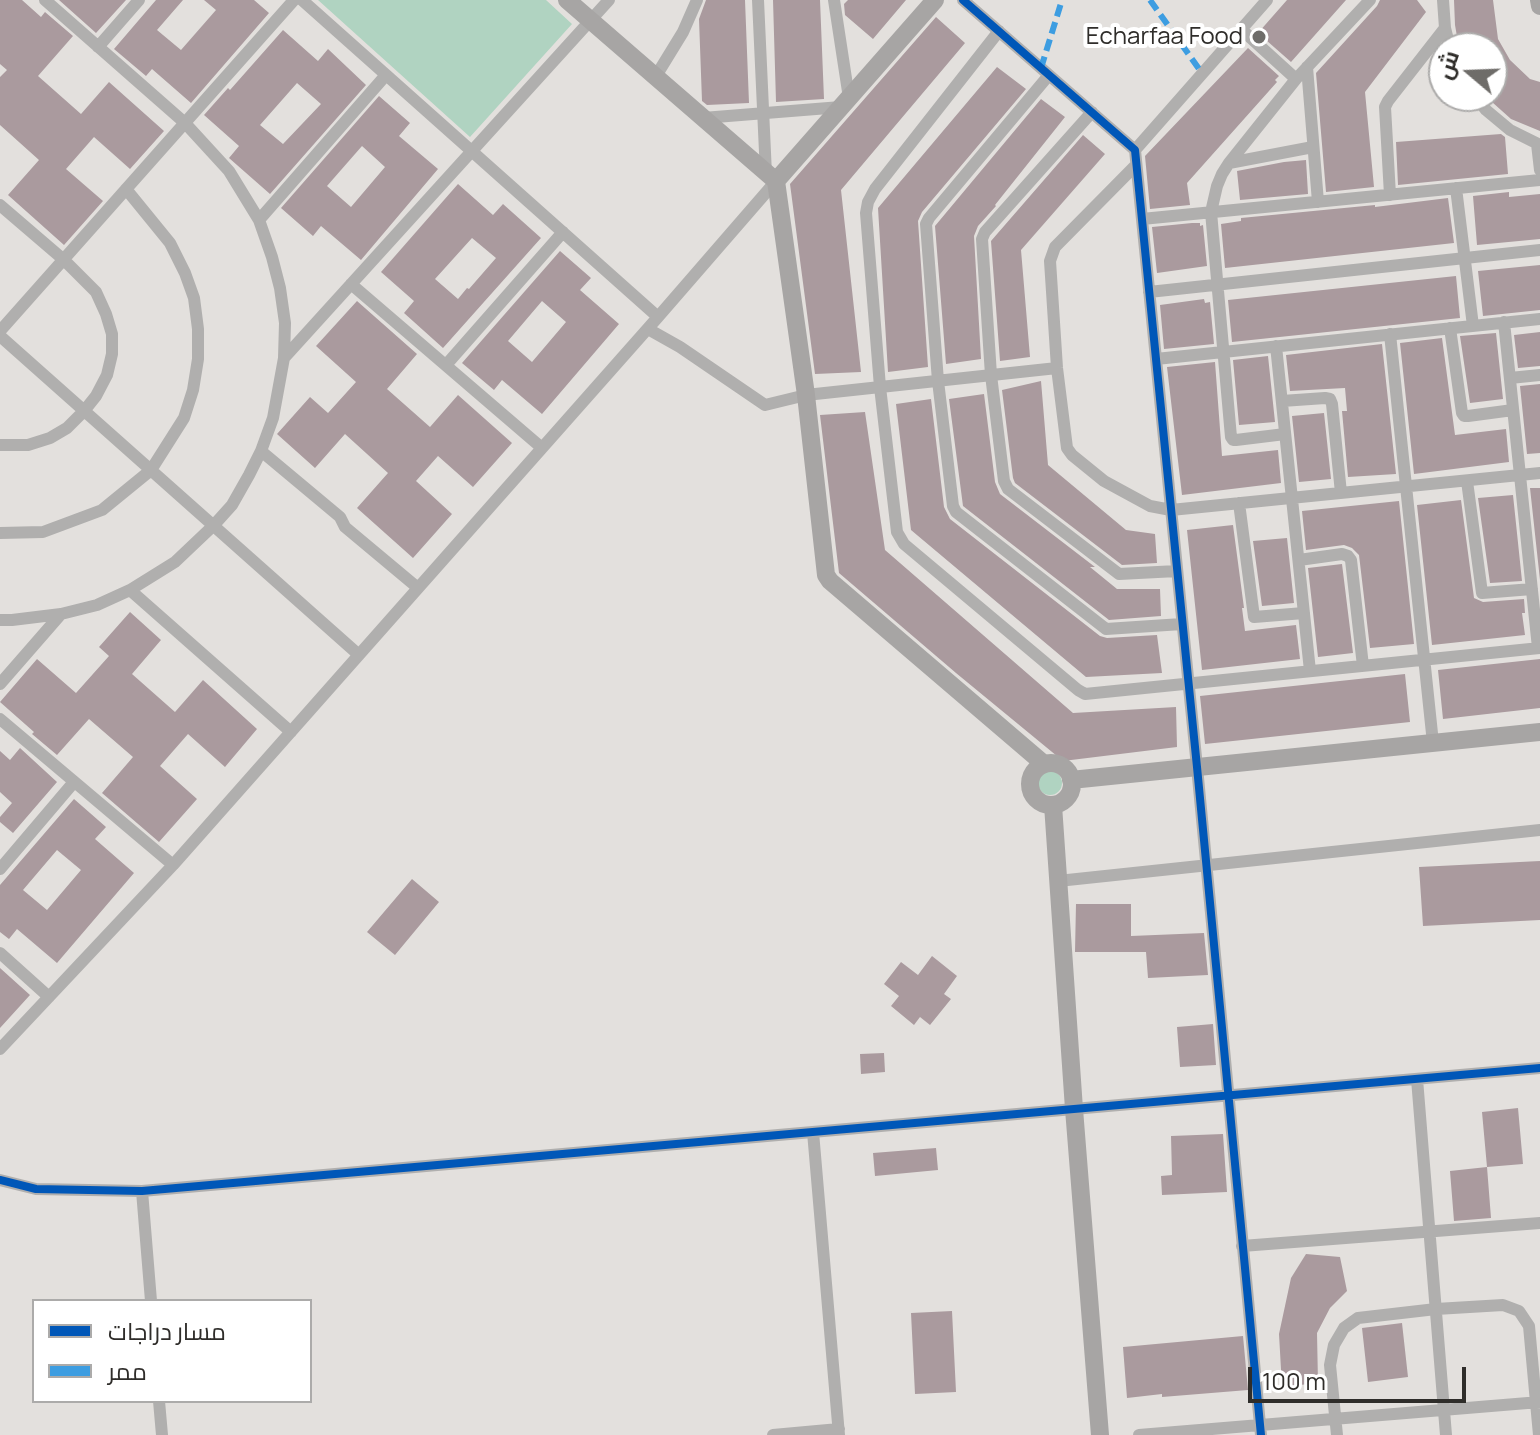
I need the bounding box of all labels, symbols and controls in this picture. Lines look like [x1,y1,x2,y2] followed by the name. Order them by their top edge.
[1086,23,1243,51] place label: Echarfaa Food
[1250,28,1268,46] marker: Echarfaa Food
[1428,32,1508,112] north arrow
[1428,47,1466,83] text: ش
[32,1299,312,1403] legend
[108,1314,226,1347] text: مسار دراجات
[1252,1351,1470,1401] scale bar
[108,1354,147,1387] text: ممر
[1262,1364,1326,1397] text: 100 m

